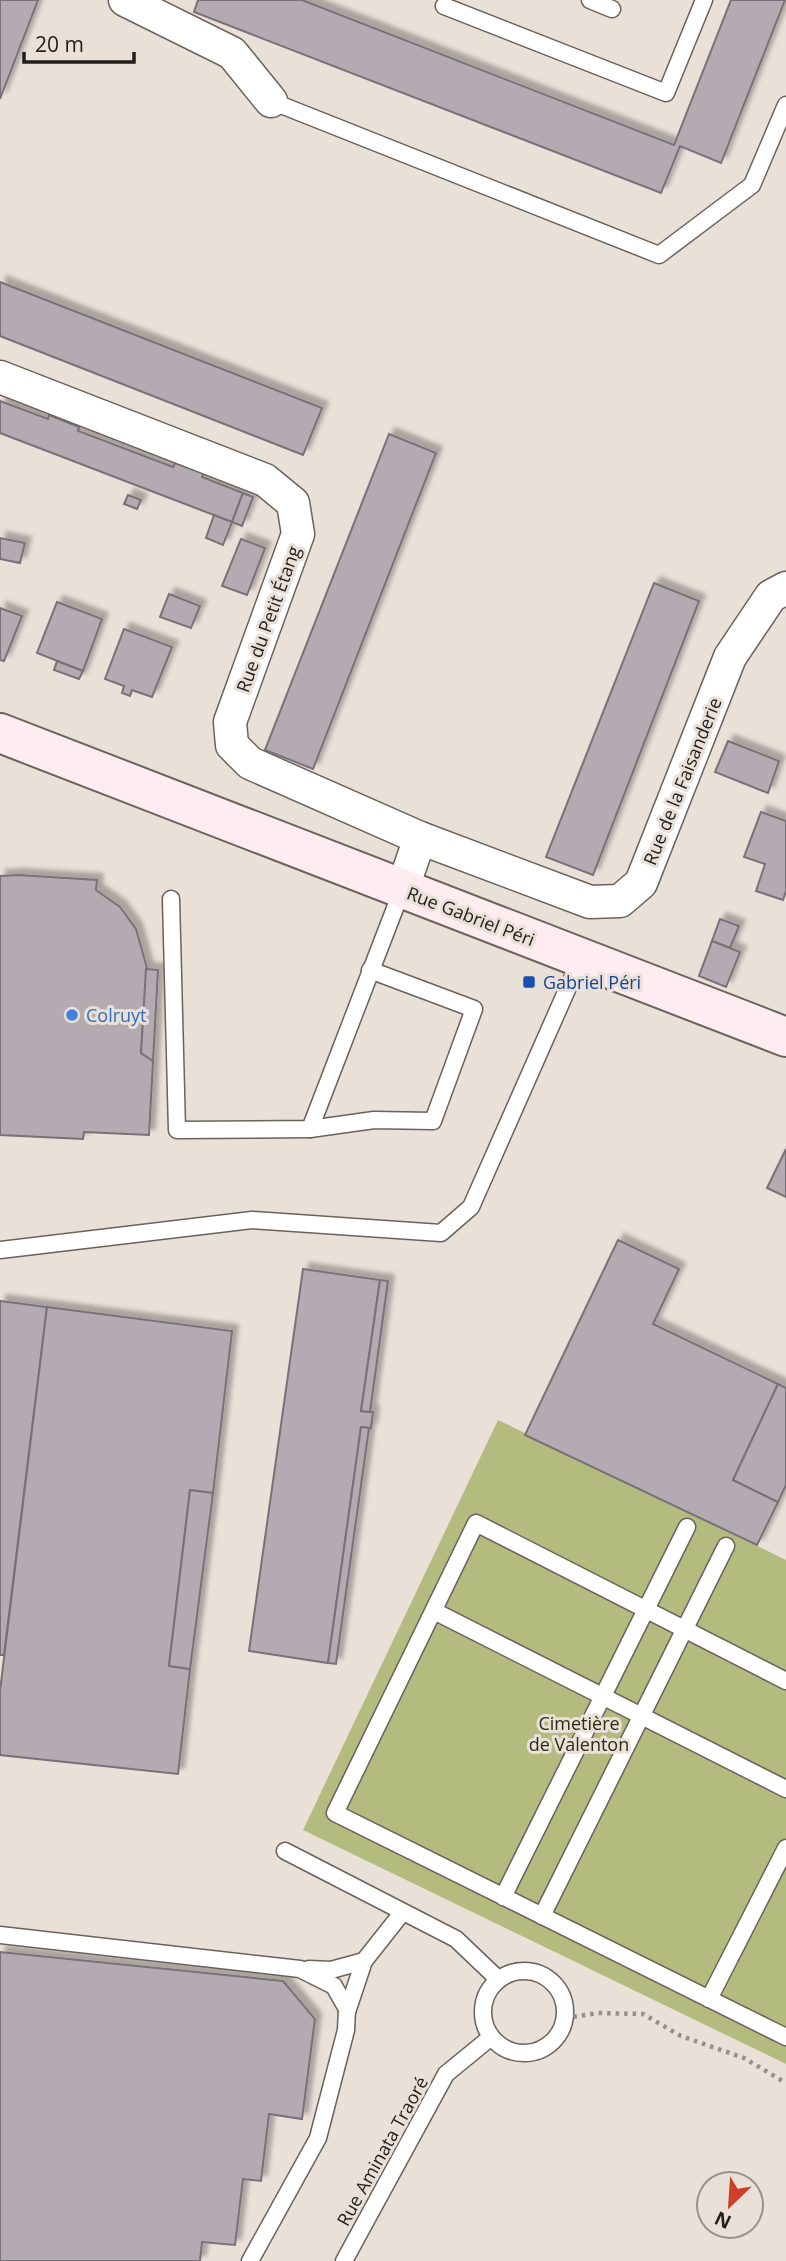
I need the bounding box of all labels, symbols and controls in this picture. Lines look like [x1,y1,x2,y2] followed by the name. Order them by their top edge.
[24,21,135,65] scale bar
[35,30,84,58] text: 20 m
[230,542,306,695] street label: Rue du Petit Étang
[637,694,727,868] street label: Rue de la Faisanderie
[404,881,538,951] street label: Rue Gabriel Péri
[543,970,641,994] place label: Gabriel Péri
[521,974,537,990] marker: Gabriel Péri
[86,1003,147,1027] place label: Colruyt
[64,1007,80,1023] marker: Colruyt
[529,1711,629,1756] park label: Cimetière de Valenton
[331,2072,433,2230] street label: Rue Aminata Traoré
[695,2170,765,2240] north arrow
[710,2205,735,2235] text: N

